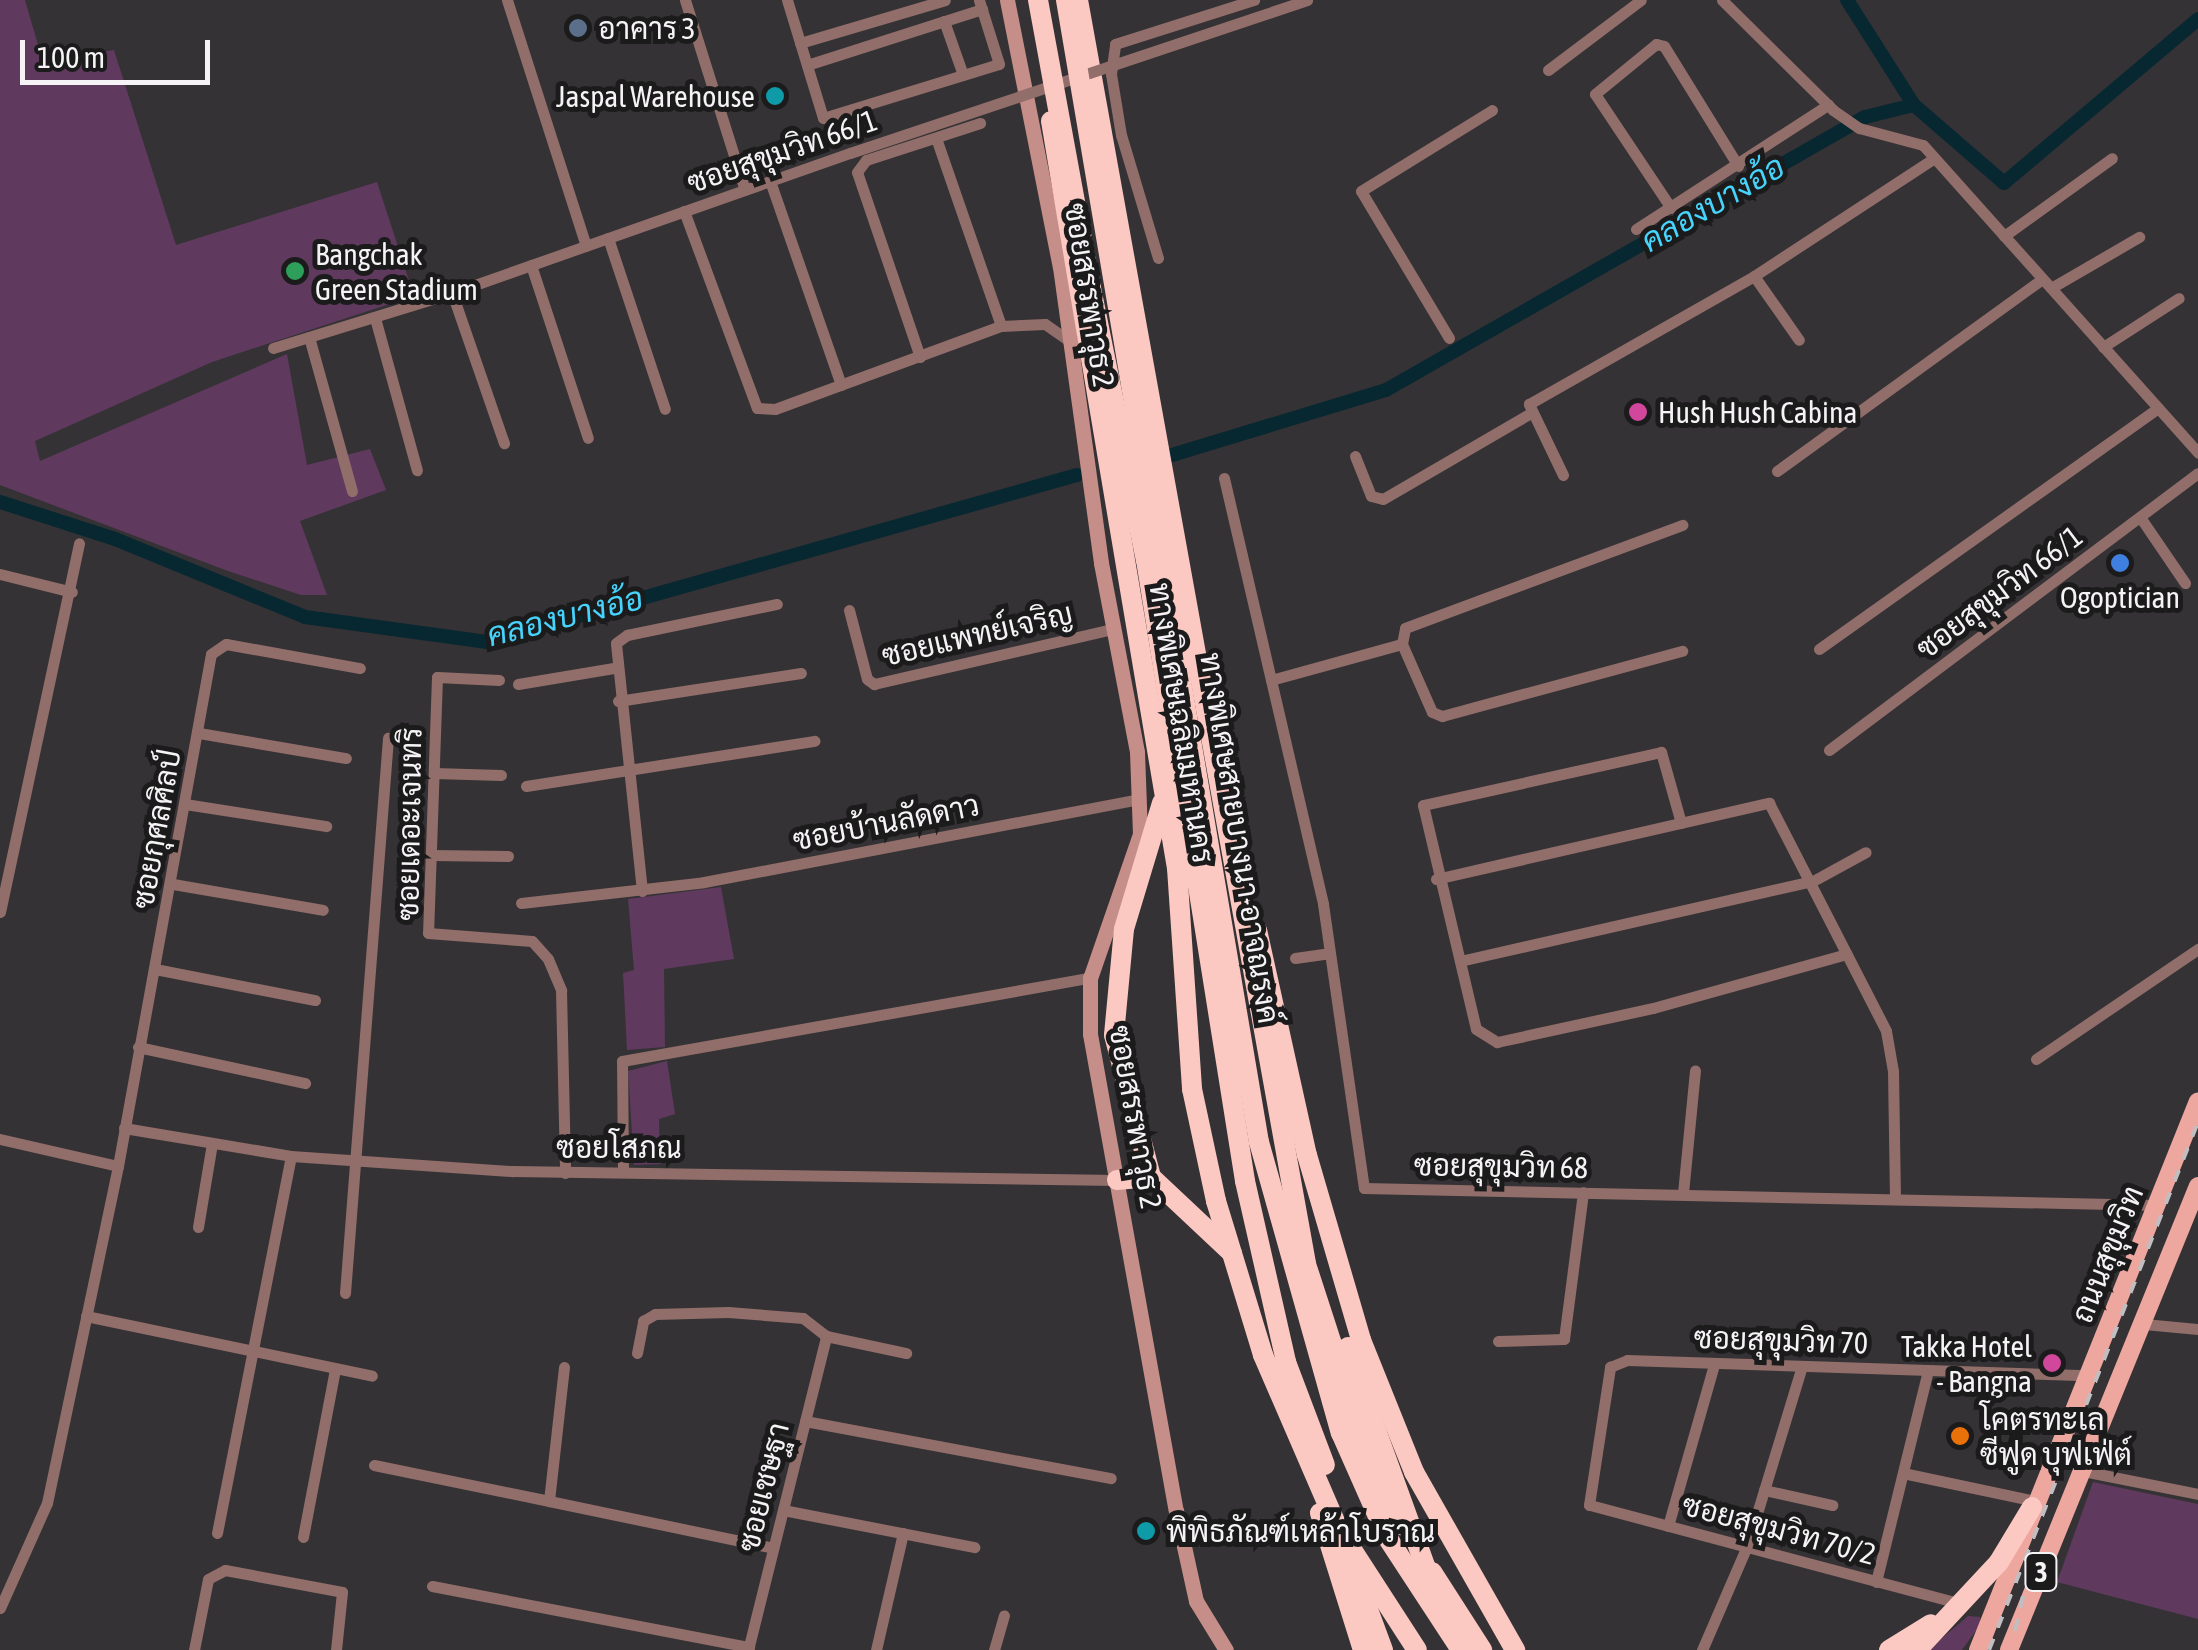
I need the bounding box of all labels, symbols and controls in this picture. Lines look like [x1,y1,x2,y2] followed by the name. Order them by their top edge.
[598,10,696,46] place label: อาคาร 3
[567,17,589,39] marker: อาคาร 3
[25,20,215,82] scale bar
[37,40,105,74] text: 100 m
[556,78,755,114] place label: Jaspal Warehouse
[764,85,786,107] marker: Jaspal Warehouse
[682,102,882,200] street label: ซอยสุขุมวิท 66/1
[1634,148,1792,260] water label: คลองบางอ้อ
[1058,200,1122,390] street label: ซอยสรรพาวุธ 2
[315,236,478,306] place label: Bangchak Green Stadium
[284,260,306,282] marker: Bangchak Green Stadium
[1658,394,1857,430] place label: Hush Hush Cabina
[1627,401,1649,423] marker: Hush Hush Cabina
[1909,518,2089,666] street label: ซอยสุขุมวิท 66/1
[2109,552,2131,574] marker: Ogoptician
[483,579,647,655] water label: คลองบางอ้อ
[2060,579,2180,615] place label: Ogoptician
[1142,580,1222,866] street label: ทางพิเศษเฉลิมมหานคร
[878,595,1076,673] street label: ซอยแพทย์เจริญ
[1193,650,1287,1026] street label: ทางพิเศษสายบางนา-อาจณรงค์
[389,727,429,921] street label: ซอยเดอะเจนทริ
[124,747,188,911] street label: ซอยกุศลศิลป์
[790,786,982,858] street label: ซอยบ้านลัดดาว
[1102,1022,1170,1212] street label: ซอยสรรพาวุธ 2
[556,1129,682,1165] street label: ซอยโสภณ
[1414,1146,1588,1186] street label: ซอยสุขุมวิท 68
[2063,1180,2151,1328] street label: ถนนสุขุมวิท
[1693,1319,1869,1361] street label: ซอยสุขุมวิท 70
[1901,1328,2032,1398] place label: Takka Hotel - Bangna
[2041,1352,2063,1374] marker: Takka Hotel - Bangna
[1980,1401,2132,1472] place label: โคตรทะเล ซีฟูด บุฟเฟ่ต์
[730,1419,796,1555] street label: ซอยเชษฐา
[1949,1425,1971,1447] marker: โคตรทะเล ซีฟูด บุฟเฟ่ต์
[1678,1486,1880,1572] street label: ซอยสุขุมวิท 70/2
[1166,1513,1435,1549] place label: พิพิธภัณฑ์เหล้าโบราณ
[1135,1520,1157,1542] marker: พิพิธภัณฑ์เหล้าโบราณ
[2024,1549,2058,1595] road number: 3

